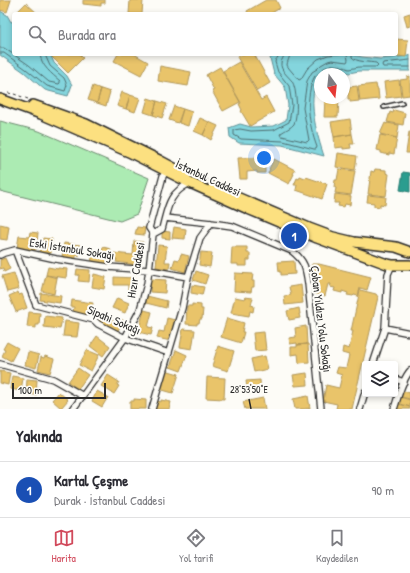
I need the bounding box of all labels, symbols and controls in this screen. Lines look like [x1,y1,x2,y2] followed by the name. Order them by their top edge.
[12,12,398,56] search box
[26,23,48,45] icon: search
[58,24,116,45] text: Burada ara
[314,68,350,104] north arrow
[254,148,274,168] your location
[173,155,244,200] street label: İstanbul Caddesi
[281,221,307,251] pin: 1
[28,233,116,264] street label: Eski İstanbul Sokağı
[122,241,149,299] street label: Hızır Caddesi
[307,265,336,373] street label: Çoban Yıldızı Yolu Sokağı
[85,301,144,338] street label: Sipahi Sokağı
[362,361,398,397] map controls
[362,361,398,397] button: layers
[12,381,106,400] scale bar
[18,383,42,397] text: 100 m
[230,383,268,396] text: 28°53'50"E
[16,424,62,447] text: Yakında
[54,470,128,491] text: Kartal Çeşme
[27,481,31,499] text: 1
[372,481,394,499] text: 90 m
[54,491,165,509] text: Durak · İstanbul Caddesi
[52,527,76,565] tab: Harita
[179,527,213,565] tab: Yol tarifi
[316,527,358,565] tab: Kaydedilen

